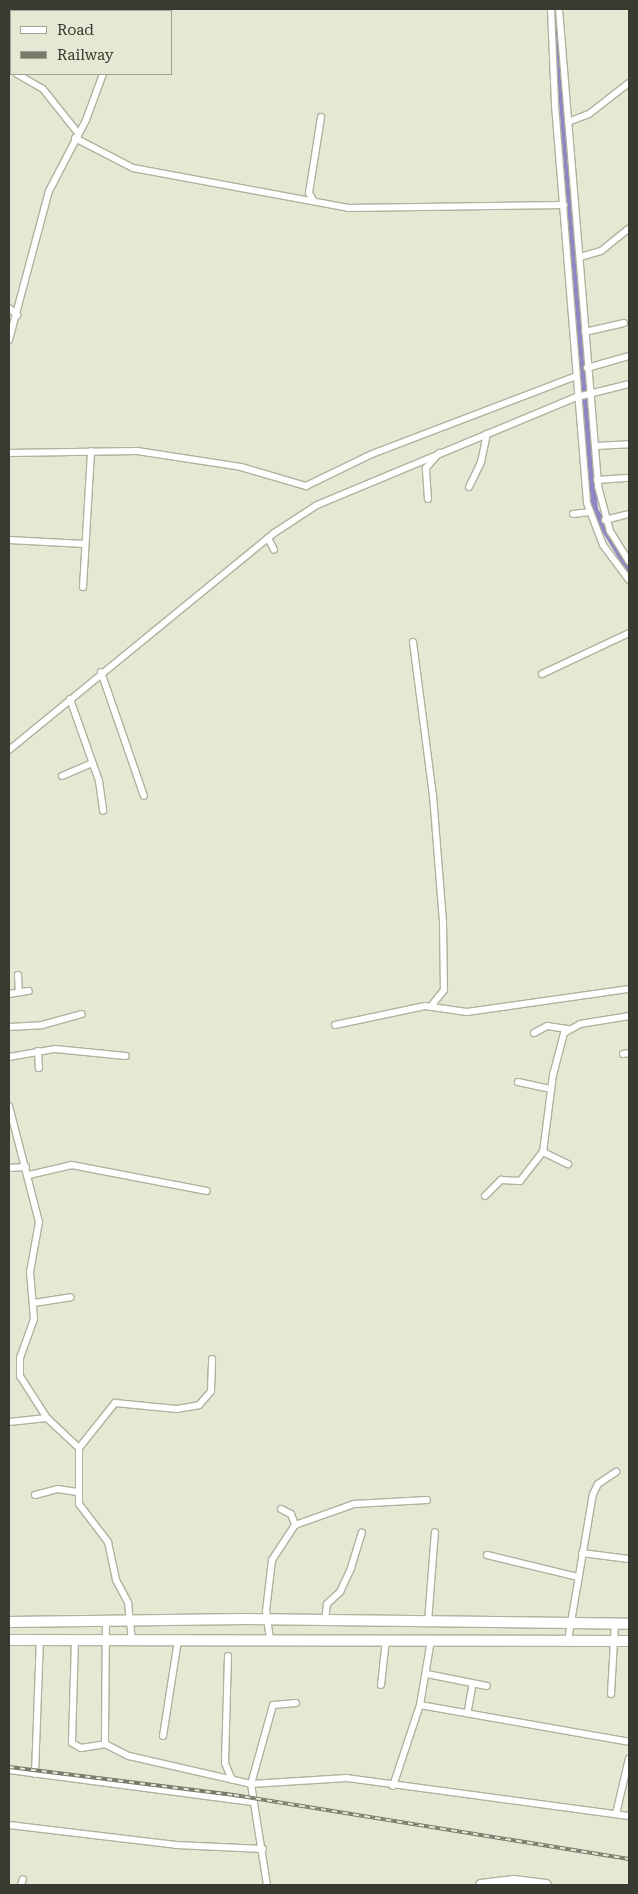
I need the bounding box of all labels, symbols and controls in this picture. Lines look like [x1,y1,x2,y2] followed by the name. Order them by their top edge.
[10,10,172,75] legend
[57,21,94,39] text: Road
[57,46,114,64] text: Railway

